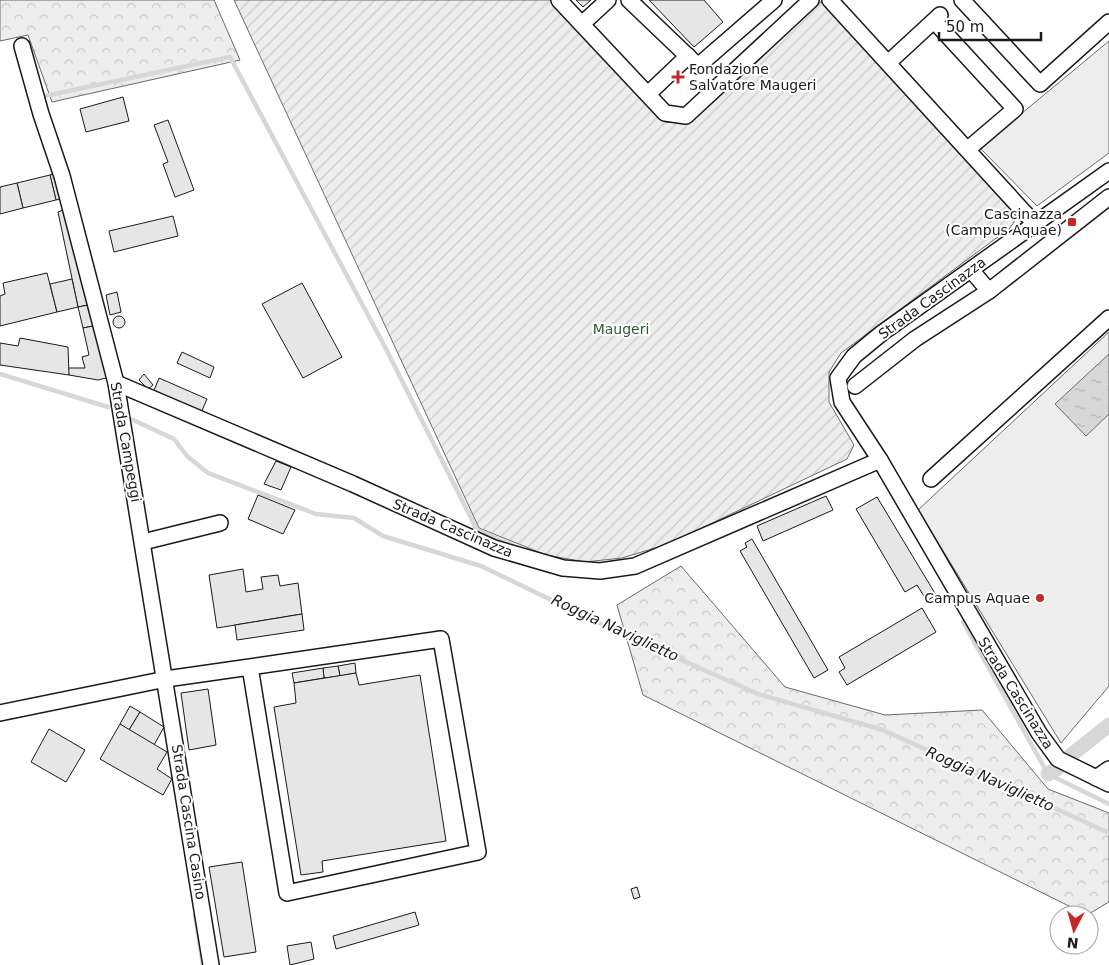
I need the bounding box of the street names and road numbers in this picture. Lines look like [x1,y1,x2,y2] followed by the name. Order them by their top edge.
[875,254,989,342] street label: Strada Cascinazza
[108,381,144,503] street label: Strada Campeggi
[391,496,515,560] street label: Strada Cascinazza
[975,634,1057,752] street label: Strada Cascinazza
[169,743,209,901] street label: Strada Cascina Casino

